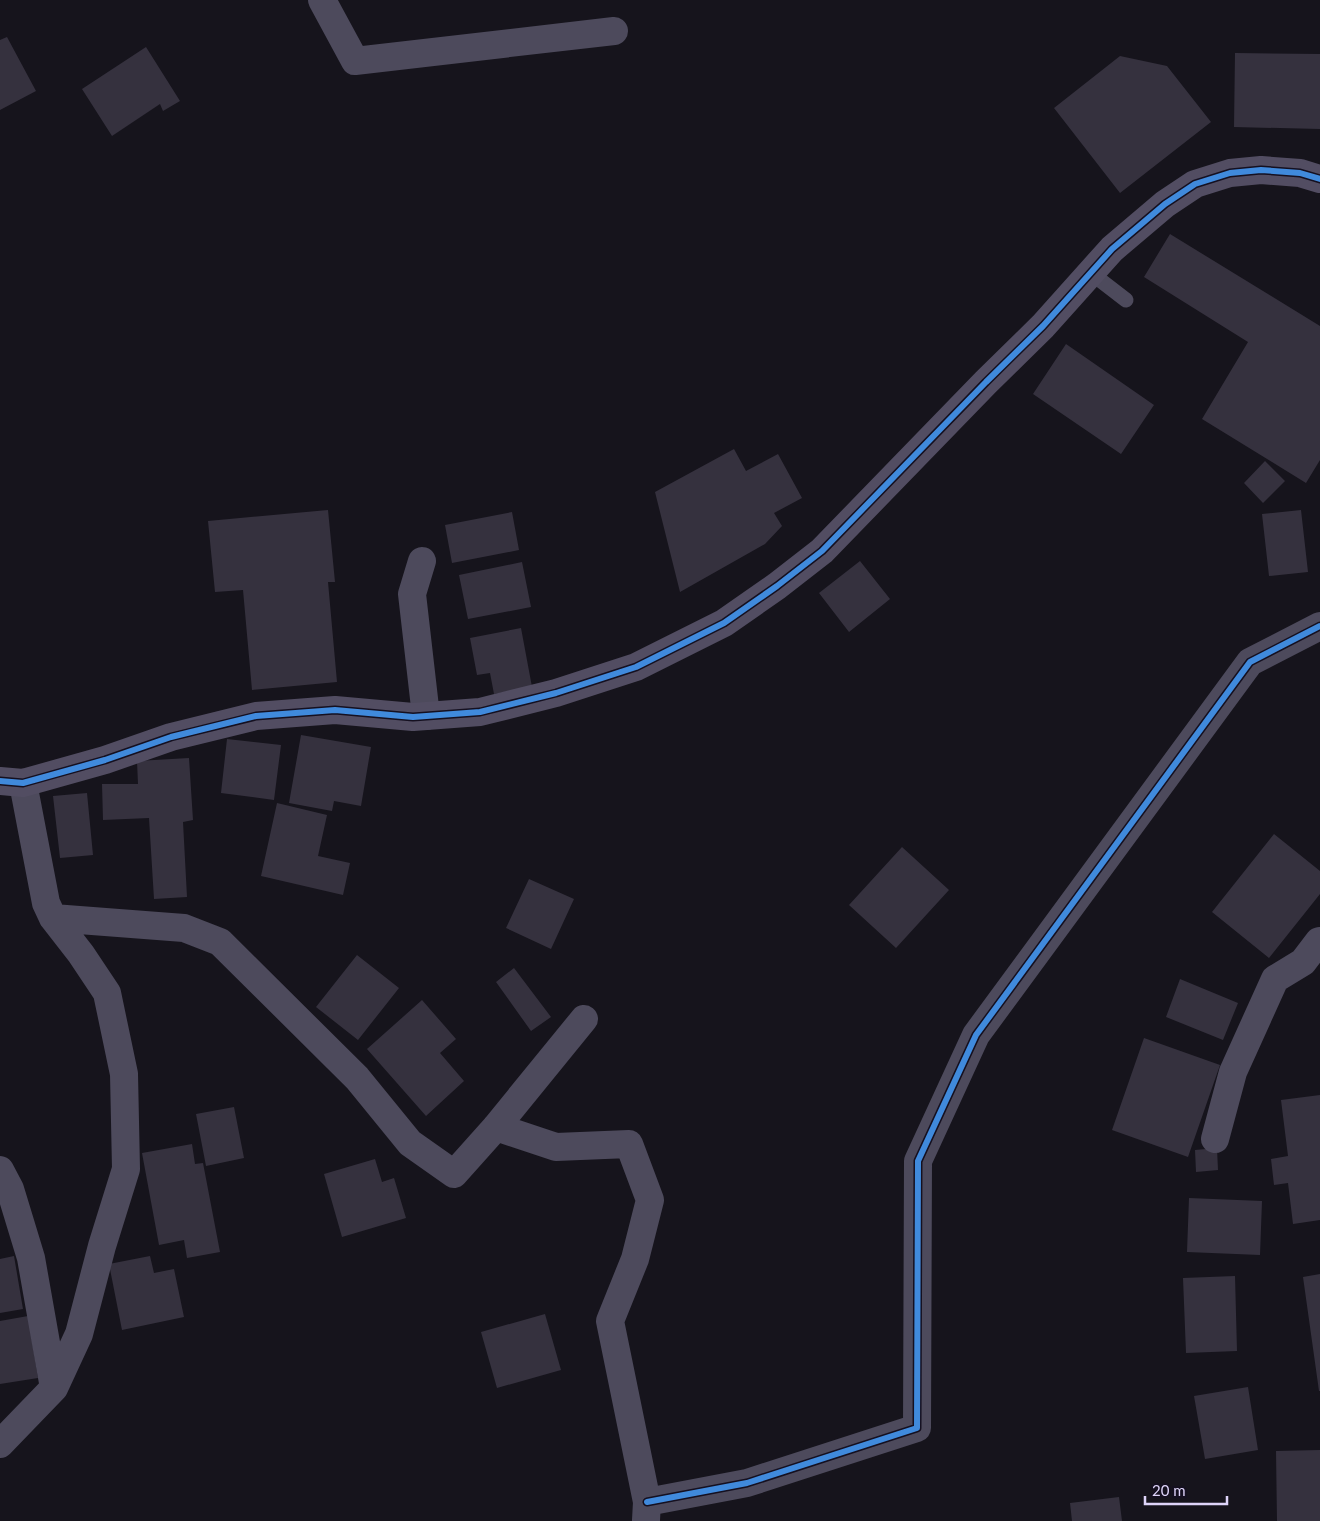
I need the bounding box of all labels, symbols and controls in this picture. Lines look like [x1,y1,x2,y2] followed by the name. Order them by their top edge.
[1145,1474,1228,1506] scale bar
[1152,1481,1186,1499] text: 20 m

